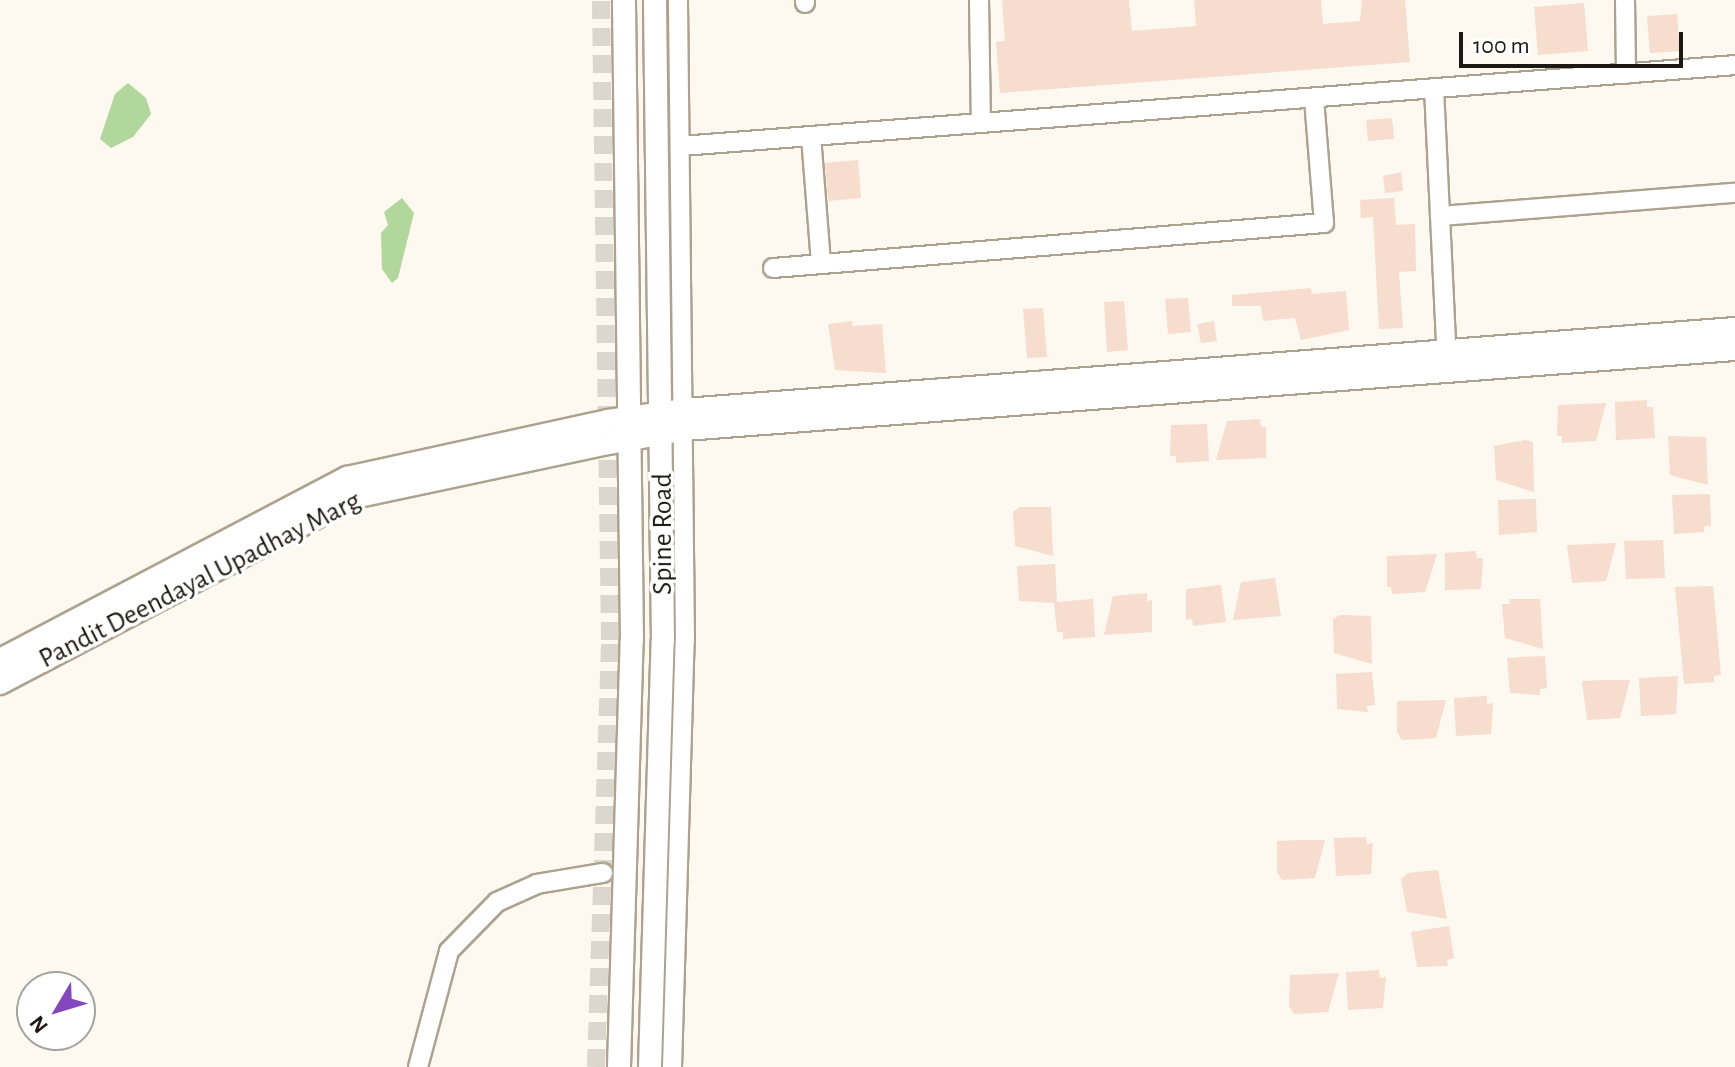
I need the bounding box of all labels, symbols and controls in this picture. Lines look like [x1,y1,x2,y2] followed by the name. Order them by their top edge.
[1463,16,1687,66] scale bar
[1473,34,1530,58] text: 100 m
[646,473,680,595] street label: Spine Road
[33,484,367,676] street label: Pandit Deendayal Upadhay Marg
[16,971,96,1051] north arrow
[25,1012,52,1037] text: N

